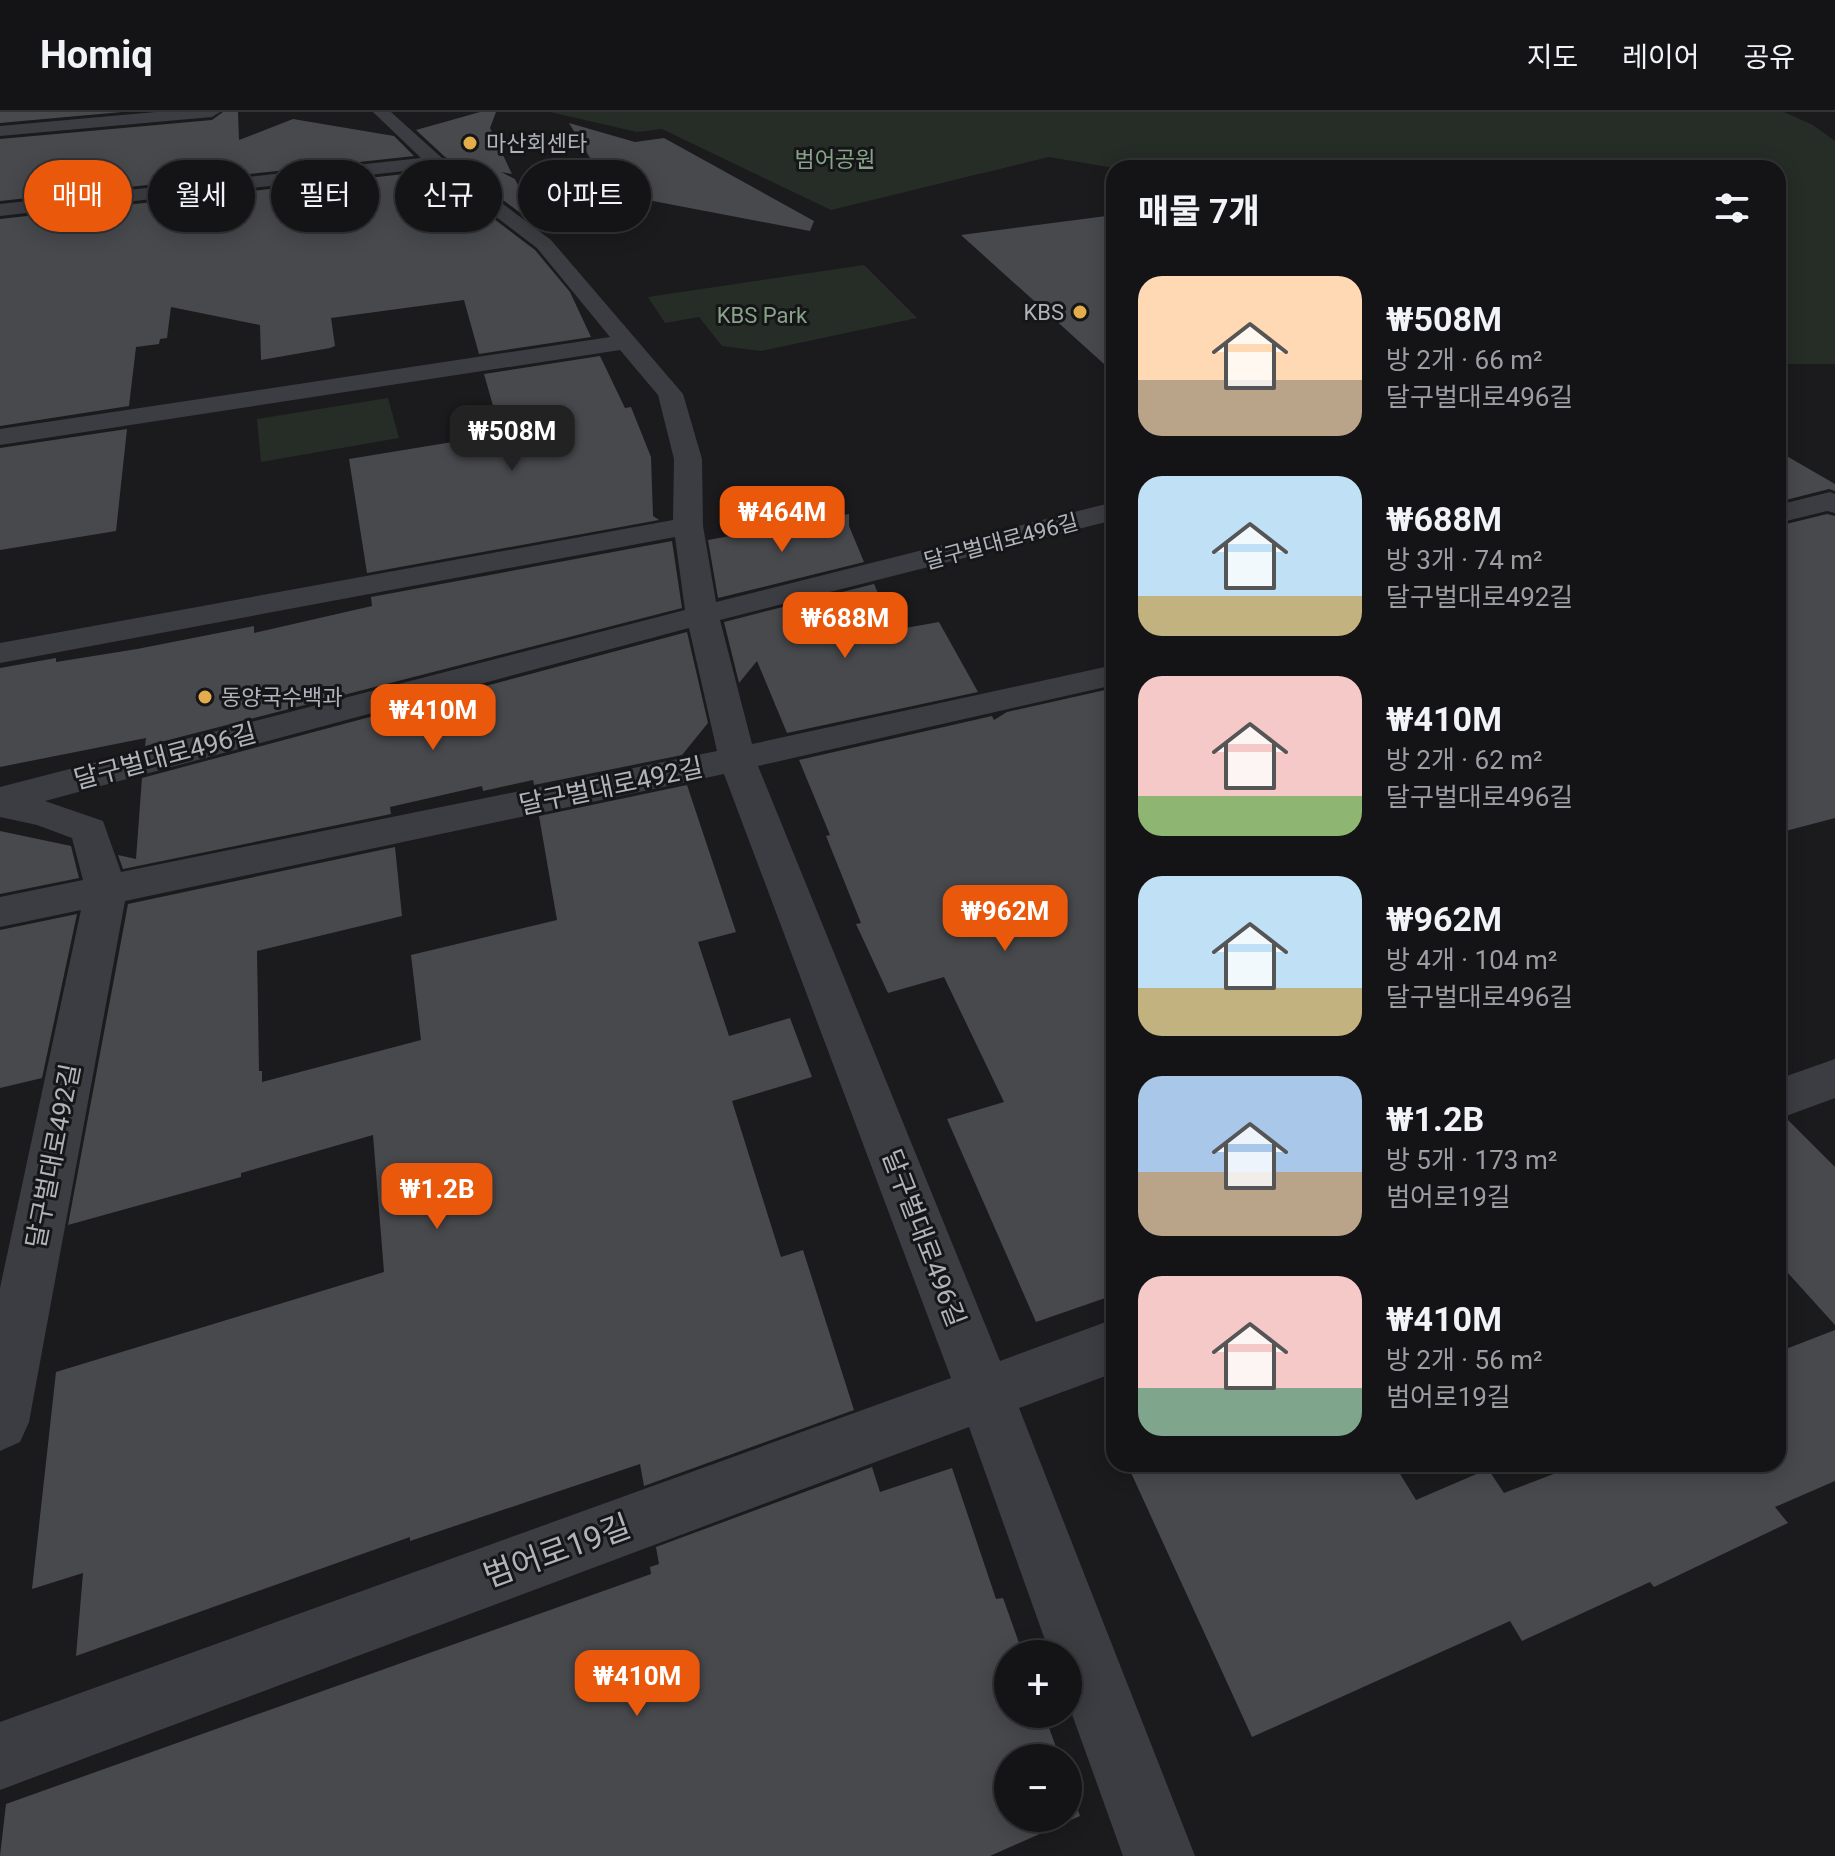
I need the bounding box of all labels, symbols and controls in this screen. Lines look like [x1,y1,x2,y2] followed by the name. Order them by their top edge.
[40,33,153,77] text: Homiq
[1527,41,1578,74] text: 지도
[1622,41,1699,74] text: 레이어
[1743,41,1795,74] text: 공유
[486,131,587,156] place label: 마산회센타
[461,134,479,152] marker: 마산회센타
[795,147,875,172] park label: 범어공원
[24,160,132,232] chip: 매매
[148,160,255,232] chip: 월세
[271,160,379,232] chip: 필터
[395,160,502,232] chip: 신규
[518,160,651,232] chip: 아파트
[1710,186,1754,230] icon: filters
[1138,191,1260,231] text: 매물 7개
[1386,299,1502,339] text: ₩508M
[1023,300,1064,325] place label: KBS
[717,303,808,328] park label: KBS Park
[1071,303,1089,321] marker: KBS
[1202,308,1298,404] icon: home
[1386,345,1543,375] text: 방 2개 · 66 m²
[1386,382,1573,412] text: 달구벌대로496길
[456,405,568,473] pin: ₩508M
[468,416,556,446] text: ₩508M
[726,486,838,554] pin: ₩464M
[738,497,826,527] text: ₩464M
[1386,499,1502,539] text: ₩688M
[1202,508,1298,604] icon: home
[921,509,1081,574] street label: 달구벌대로496길
[1386,545,1543,575] text: 방 3개 · 74 m²
[1386,582,1573,612] text: 달구벌대로492길
[789,592,901,660] pin: ₩688M
[801,603,889,633] text: ₩688M
[377,684,489,752] pin: ₩410M
[221,685,342,710] place label: 동양국수백과
[196,688,214,706] marker: 동양국수백과
[389,695,477,725] text: ₩410M
[1386,699,1502,739] text: ₩410M
[1202,708,1298,804] icon: home
[71,717,259,795] street label: 달구벌대로496길
[1386,745,1543,775] text: 방 2개 · 62 m²
[516,752,706,820] street label: 달구벌대로492길
[1386,782,1573,812] text: 달구벌대로496길
[949,885,1061,953] pin: ₩962M
[961,896,1049,926] text: ₩962M
[1386,899,1502,939] text: ₩962M
[1202,908,1298,1004] icon: home
[1386,945,1557,975] text: 방 4개 · 104 m²
[1386,982,1573,1012] text: 달구벌대로496길
[20,1061,86,1251] street label: 달구벌대로492길
[1386,1099,1484,1139] text: ₩1.2B
[1202,1108,1298,1204] icon: home
[876,1145,972,1331] street label: 달구벌대로496길
[1386,1145,1557,1175] text: 방 5개 · 173 m²
[381,1163,493,1231] pin: ₩1.2B
[399,1174,475,1204] text: ₩1.2B
[1386,1182,1511,1212] text: 범어로19길
[1386,1299,1502,1339] text: ₩410M
[1202,1308,1298,1404] icon: home
[1386,1345,1543,1375] text: 방 2개 · 56 m²
[1386,1382,1511,1412] text: 범어로19길
[478,1507,636,1595] street label: 범어로19길
[994,1640,1082,1832] map controls
[994,1640,1082,1728] button: +
[581,1650,693,1718] pin: ₩410M
[593,1661,681,1691] text: ₩410M
[994,1744,1082,1832] button: −

